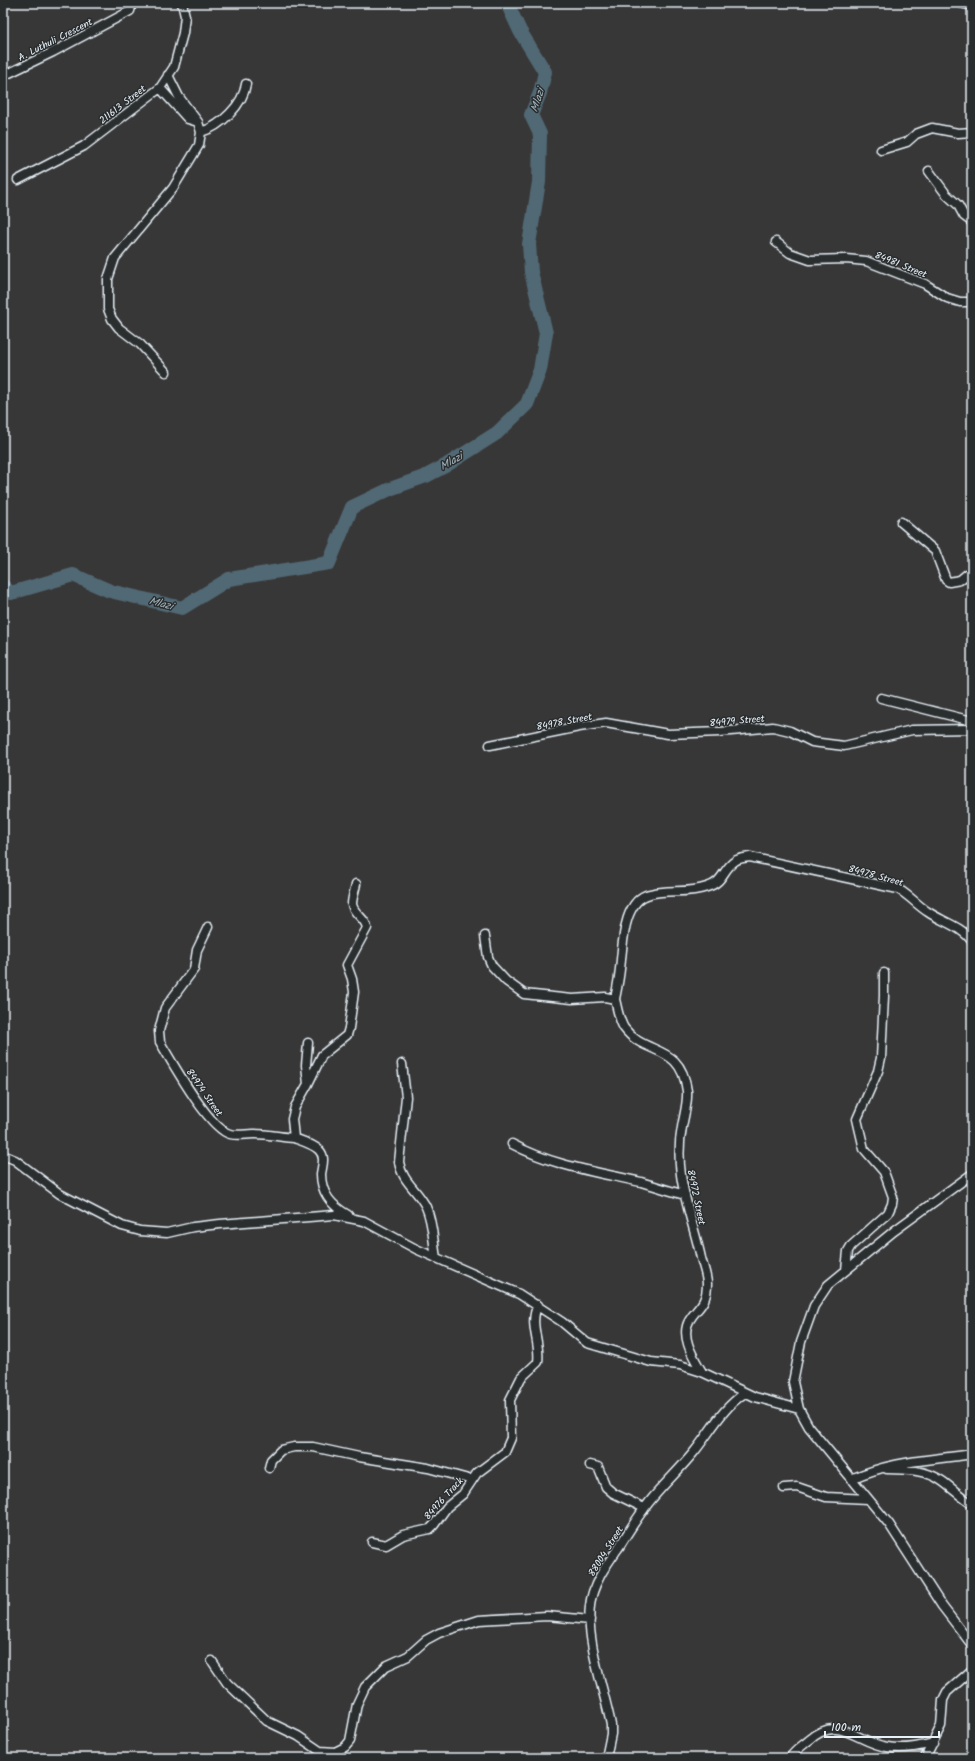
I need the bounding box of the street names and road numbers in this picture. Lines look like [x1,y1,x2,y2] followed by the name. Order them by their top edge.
[15,14,96,66] street label: A. Luthuli Crescent
[96,81,150,128] street label: 211613 Street
[872,247,929,283] street label: 84981 Street
[535,709,594,735] street label: 84978 Street
[709,711,765,731] street label: 84979 Street
[846,861,905,891] street label: 84978 Street
[182,1065,227,1120] street label: 84974 Street
[682,1168,710,1226] street label: 84972 Street
[420,1473,468,1524] street label: 84976 Track
[584,1523,628,1580] street label: 88004 Street

